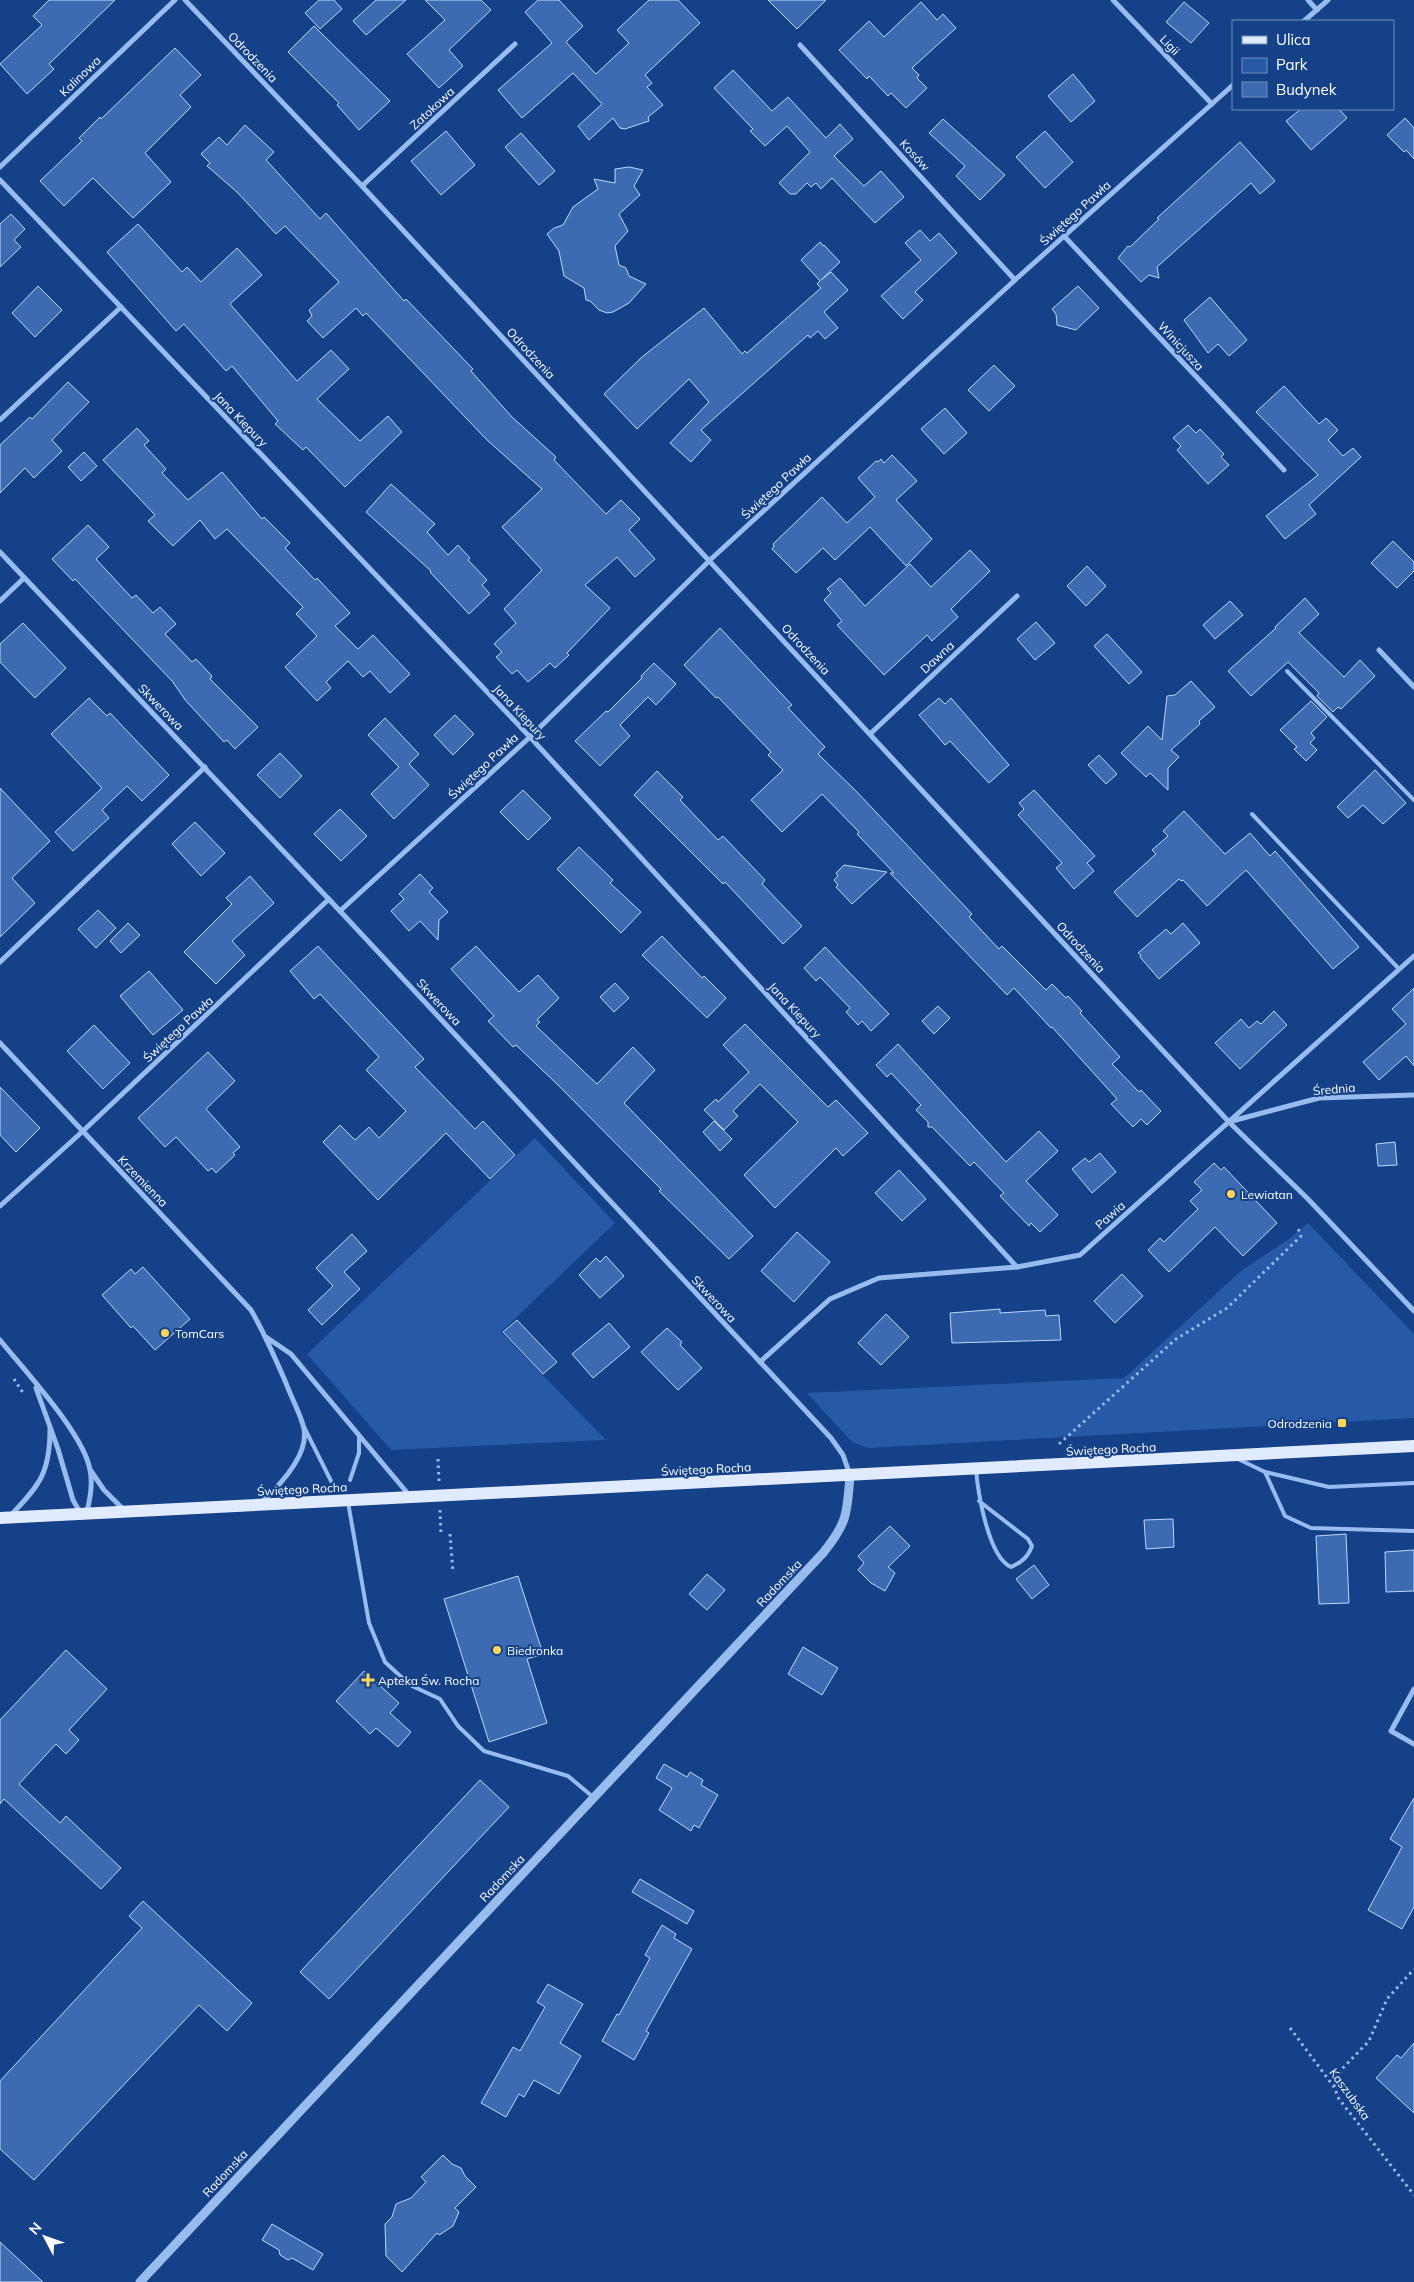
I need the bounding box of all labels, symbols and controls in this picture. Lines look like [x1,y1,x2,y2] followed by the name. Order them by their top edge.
[1232,20,1394,110] legend
[225,29,281,85] street label: Odrodzenia
[1276,30,1310,49] text: Ulica
[1157,32,1183,58] street label: Ligii
[56,53,104,99] street label: Kalinowa
[1276,55,1308,74] text: Park
[1276,80,1337,99] text: Budynek
[407,84,457,132] street label: Zatokowa
[897,136,933,174] street label: Kosów
[1036,177,1114,249] street label: Świętego Pawła
[1155,319,1207,373] street label: Winicjusza
[504,324,558,382] street label: Odrodzenia
[211,388,271,450] street label: Jana Kiepury
[738,450,814,522] street label: Świętego Pawła
[779,620,833,678] street label: Odrodzenia
[917,638,957,676] street label: Dawna
[135,681,187,733] street label: Skwerowa
[490,681,550,743] street label: Jana Kiepury
[445,730,521,802] street label: Świętego Pawła
[1054,918,1108,976] street label: Odrodzenia
[413,975,465,1029] street label: Skwerowa
[765,979,825,1041] street label: Jana Kiepury
[140,993,216,1065] street label: Świętego Pawła
[1312,1080,1356,1098] street label: Średnia
[115,1152,171,1210] street label: Krzemienna
[1241,1187,1293,1202] place label: Lewiatan
[1225,1188,1237,1200] marker: Lewiatan
[1092,1198,1128,1232] street label: Pawia
[688,1272,740,1326] street label: Skwerowa
[175,1326,224,1341] place label: TomCars
[159,1327,171,1339] marker: TomCars
[1267,1416,1332,1431] place label: Odrodzenia
[1336,1417,1348,1429] marker: Odrodzenia
[1066,1439,1156,1459] street label: Świętego Rocha
[661,1459,751,1479] street label: Świętego Rocha
[257,1479,347,1499] street label: Świętego Rocha
[753,1556,805,1610] street label: Radomska
[507,1643,563,1658] place label: Biedronka
[491,1644,503,1656] marker: Biedronka
[378,1673,479,1688] place label: Apteka Św. Rocha
[362,1674,374,1686] marker: Apteka Św. Rocha
[476,1851,528,1905] street label: Radomska
[1326,2065,1374,2123] street label: Kaszubska
[199,2146,251,2200] street label: Radomska
[20,2212,70,2262] north arrow
[25,2219,45,2238] text: N

